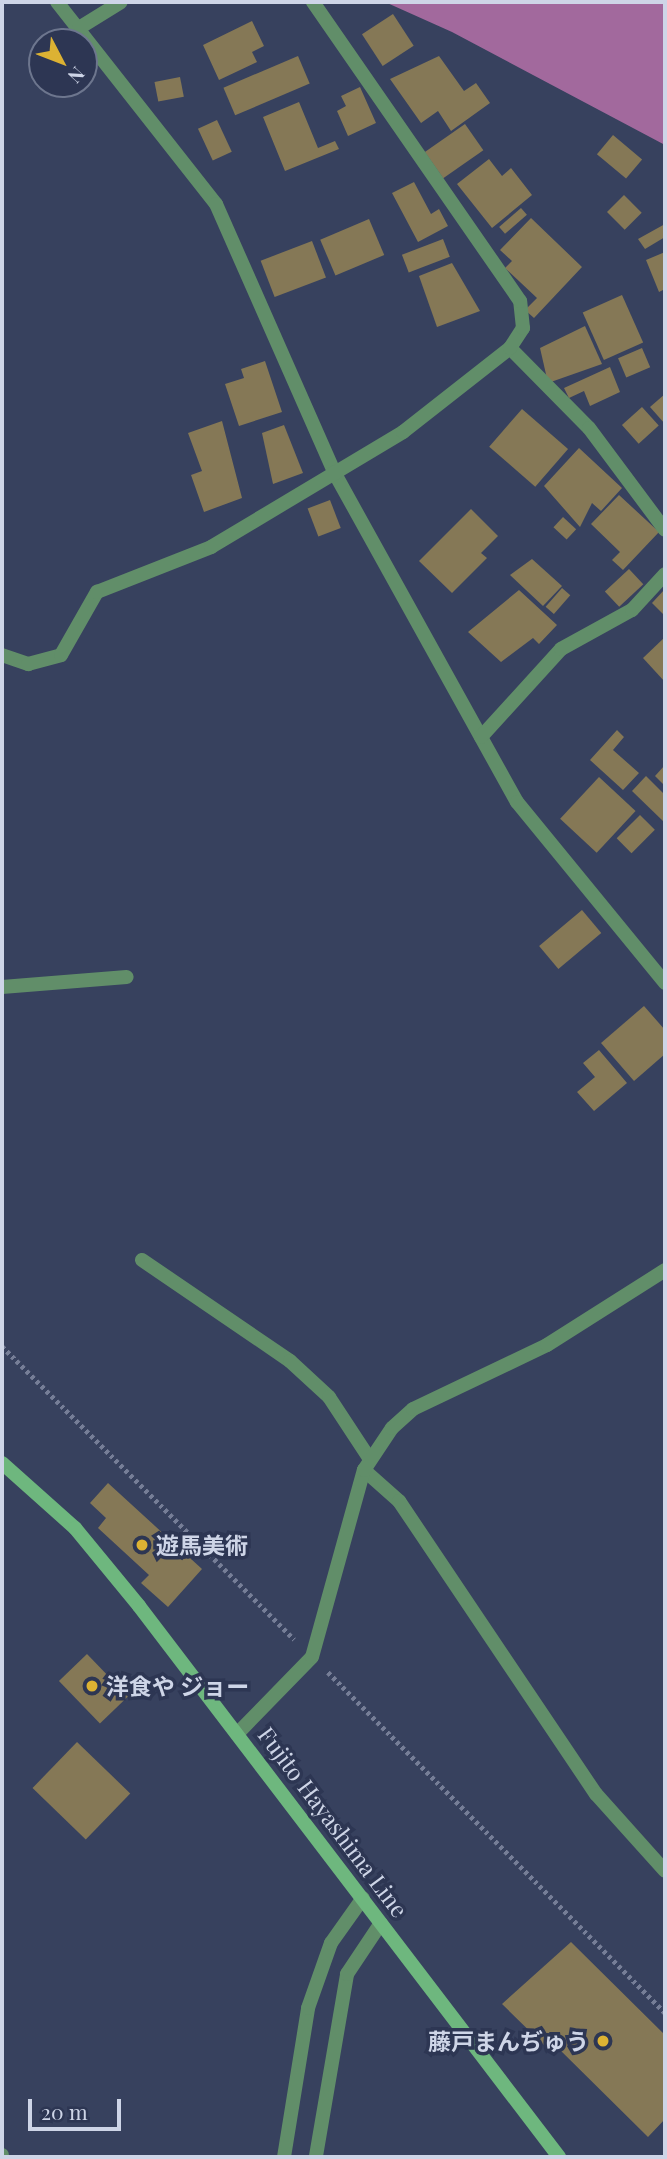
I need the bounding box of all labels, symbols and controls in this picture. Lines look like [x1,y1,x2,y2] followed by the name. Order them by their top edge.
[28,28,98,98] north arrow
[63,62,91,90] text: N
[156,1531,248,1559] place label: 遊馬美術
[134,1537,150,1553] marker: 遊馬美術
[106,1672,249,1700] place label: 洋食や ジョー
[84,1678,100,1694] marker: 洋食や ジョー
[252,1721,414,1923] street label: Fujito Hayashima Line
[428,2027,589,2055] place label: 藤戸まんぢゅう
[595,2033,611,2049] marker: 藤戸まんぢゅう
[32,2086,124,2130] scale bar
[41,2097,88,2125] text: 20 m

